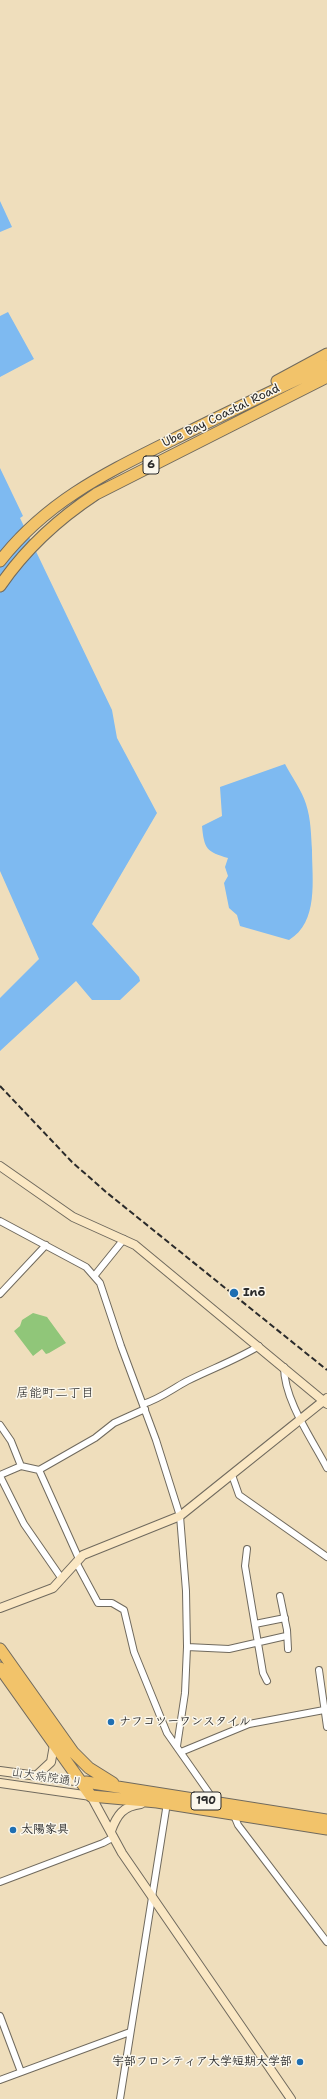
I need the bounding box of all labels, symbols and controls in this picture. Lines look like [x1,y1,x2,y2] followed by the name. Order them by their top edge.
[160,381,282,451] street label: Ube Bay Coastal Road
[143,456,159,474] road number: 6
[243,1286,265,1300] place label: Inō
[228,1287,240,1299] marker: Inō
[16,1386,94,1402] district label: 居能町二丁目
[119,1715,251,1729] place label: ナフコツーワンスタイル
[106,1717,116,1727] marker: ナフコツーワンスタイル
[10,1765,84,1791] street label: 山大病院通り
[191,1792,221,1810] road number: 190
[21,1823,69,1837] place label: 太陽家具
[8,1825,18,1835] marker: 太陽家具
[112,2055,292,2069] place label: 宇部フロンティア大学短期大学部
[295,2057,305,2067] marker: 宇部フロンティア大学短期大学部

